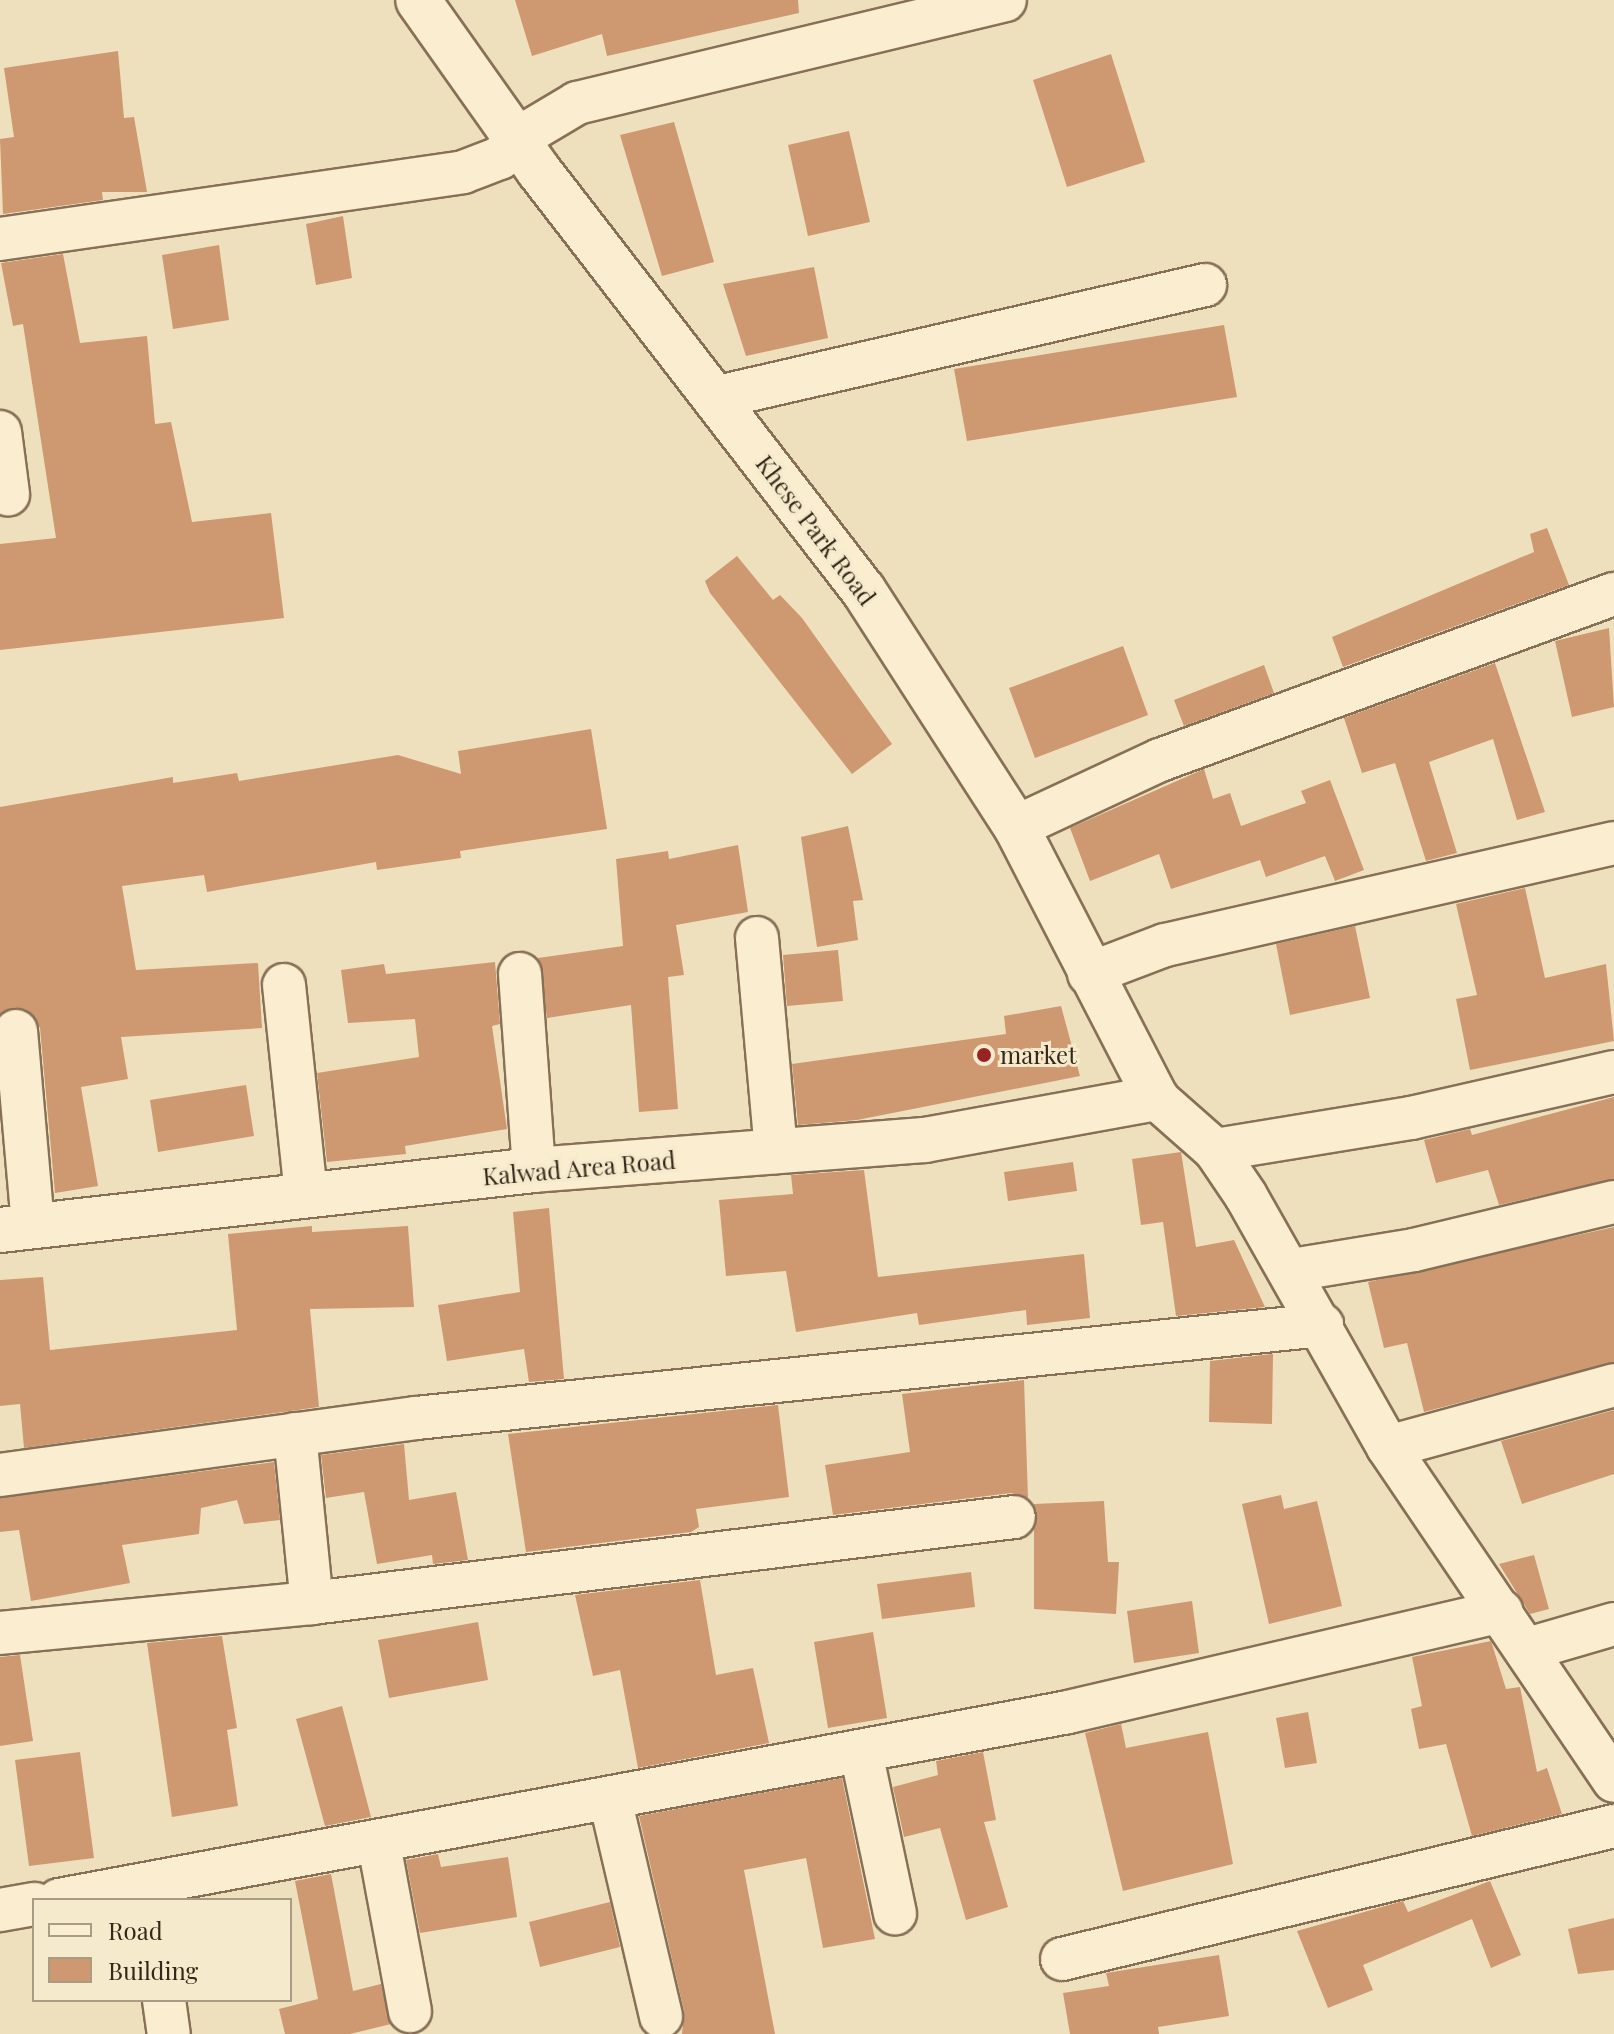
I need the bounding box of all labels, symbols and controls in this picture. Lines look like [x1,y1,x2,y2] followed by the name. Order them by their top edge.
[750,449,882,611] street label: Khese Park Road
[1000,1041,1077,1069] place label: market
[975,1046,993,1064] marker: market
[481,1145,677,1191] street label: Kalwad Area Road
[32,1898,292,2002] legend
[108,1914,163,1946] text: Road
[108,1954,198,1986] text: Building

